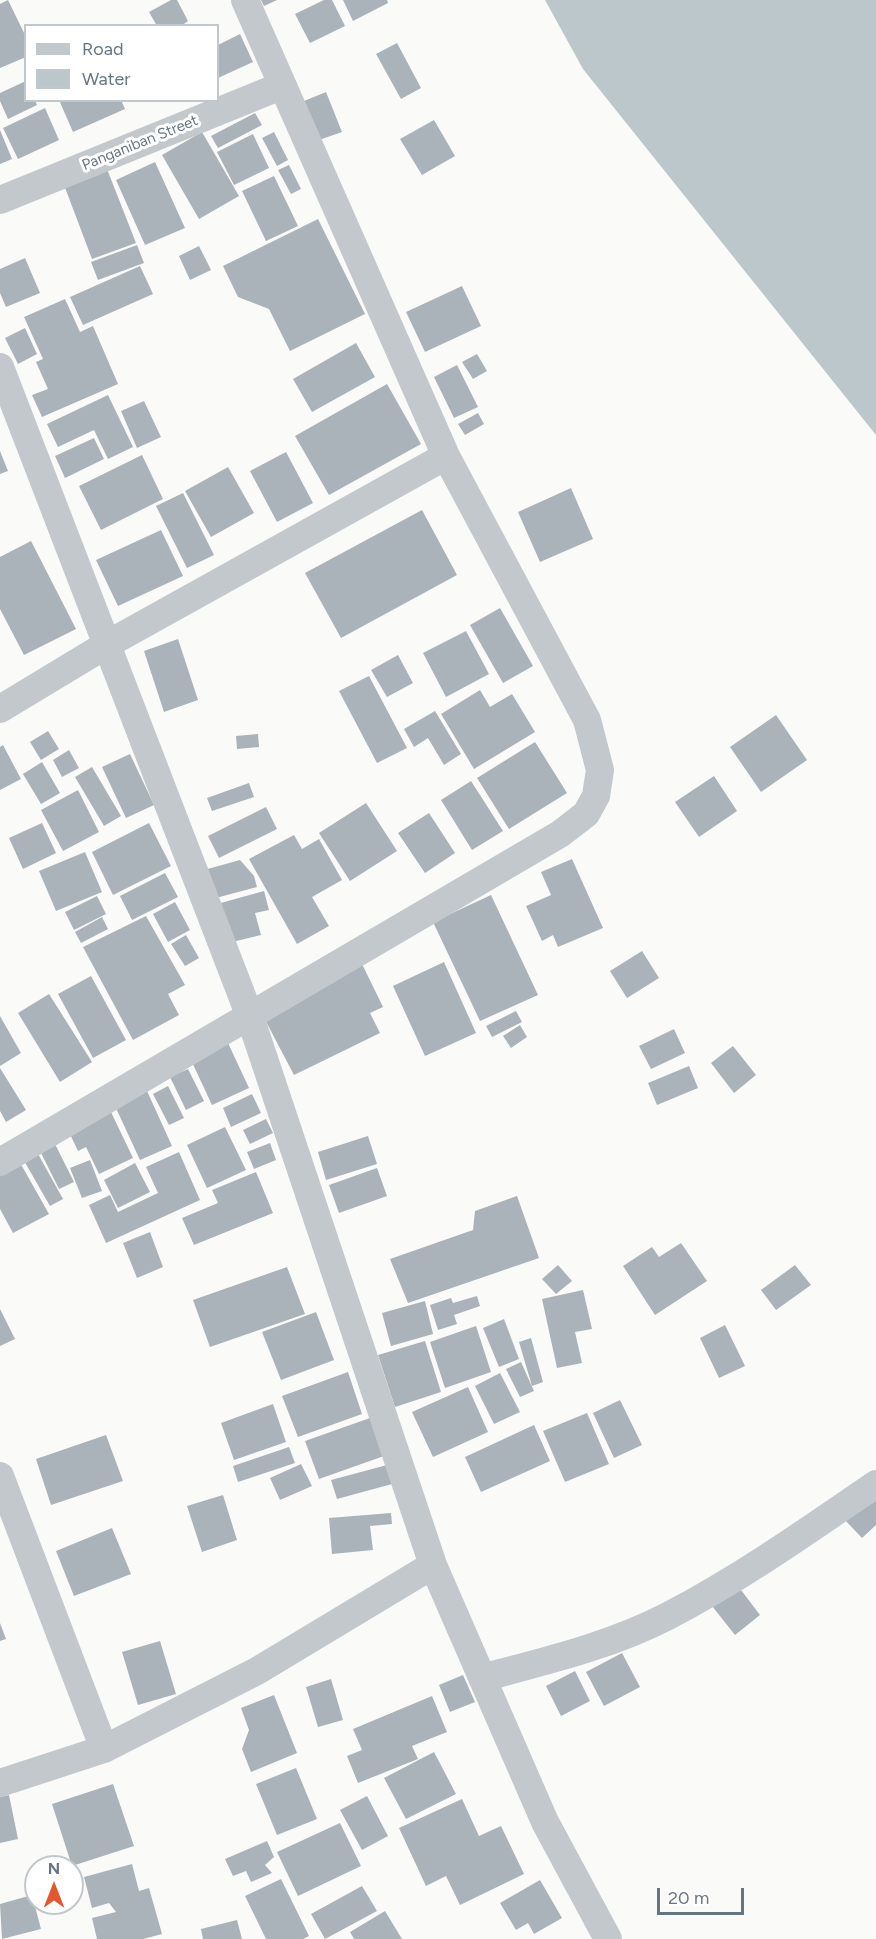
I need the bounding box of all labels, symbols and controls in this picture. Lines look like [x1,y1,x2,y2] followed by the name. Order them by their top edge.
[24,24,219,102] legend
[82,38,123,60] text: Road
[82,68,130,90] text: Water
[79,112,201,174] street label: Panganiban Street
[24,1855,84,1915] north arrow
[48,1859,60,1878] text: N
[660,1876,747,1914] scale bar
[668,1887,709,1909] text: 20 m

